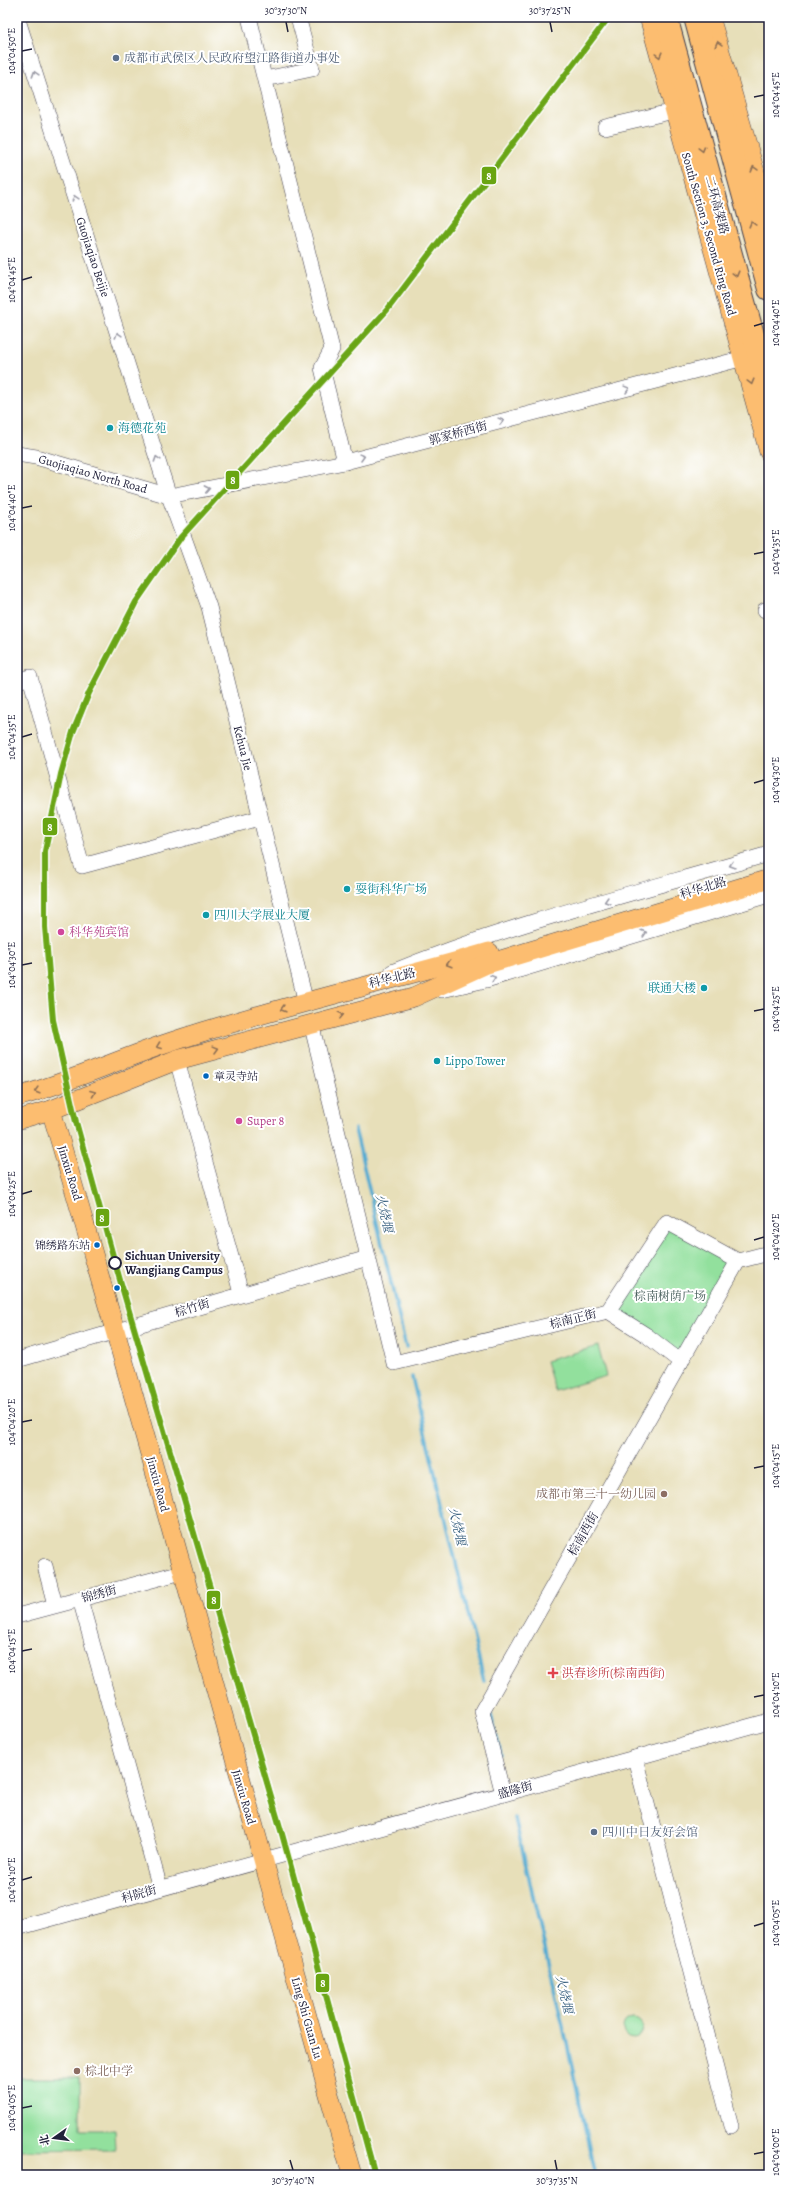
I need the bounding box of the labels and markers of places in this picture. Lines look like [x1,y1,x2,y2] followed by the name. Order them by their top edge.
[124,50,340,66] place label: 成都市武侯区人民政府望江路街道办事处
[111,53,121,63] marker: 成都市武侯区人民政府望江路街道办事处
[118,420,166,436] place label: 海德花苑
[105,423,115,433] marker: 海德花苑
[355,881,427,897] place label: 耍街科华广场
[342,884,352,894] marker: 耍街科华广场
[214,907,310,923] place label: 四川大学展业大厦
[201,910,211,920] marker: 四川大学展业大厦
[69,924,129,940] place label: 科华苑宾馆
[56,927,66,937] marker: 科华苑宾馆
[648,980,696,996] place label: 联通大楼
[699,983,709,993] marker: 联通大楼
[445,1053,506,1069] place label: Lippo Tower
[432,1056,442,1066] marker: Lippo Tower
[214,1069,258,1084] place label: 章灵寺站
[201,1071,211,1081] marker: 章灵寺站
[247,1113,285,1129] place label: Super 8
[234,1116,244,1126] marker: Super 8
[35,1238,90,1253] place label: 锦绣路东站
[92,1240,102,1250] marker: 锦绣路东站
[124,1248,223,1278] place label: Sichuan University Wangjiang Campus
[108,1256,122,1270] marker: Sichuan University Wangjiang Campus
[112,1283,122,1293] unlabelled marker
[536,1486,656,1502] place label: 成都市第三十一幼儿园
[659,1489,669,1499] marker: 成都市第三十一幼儿园
[562,1665,665,1681] place label: 洪春诊所(棕南西街)
[547,1667,559,1679] marker: 洪春诊所(棕南西街)
[602,1824,698,1840] place label: 四川中日友好会馆
[589,1827,599,1837] marker: 四川中日友好会馆
[85,2063,133,2079] place label: 棕北中学
[72,2066,82,2076] marker: 棕北中学

